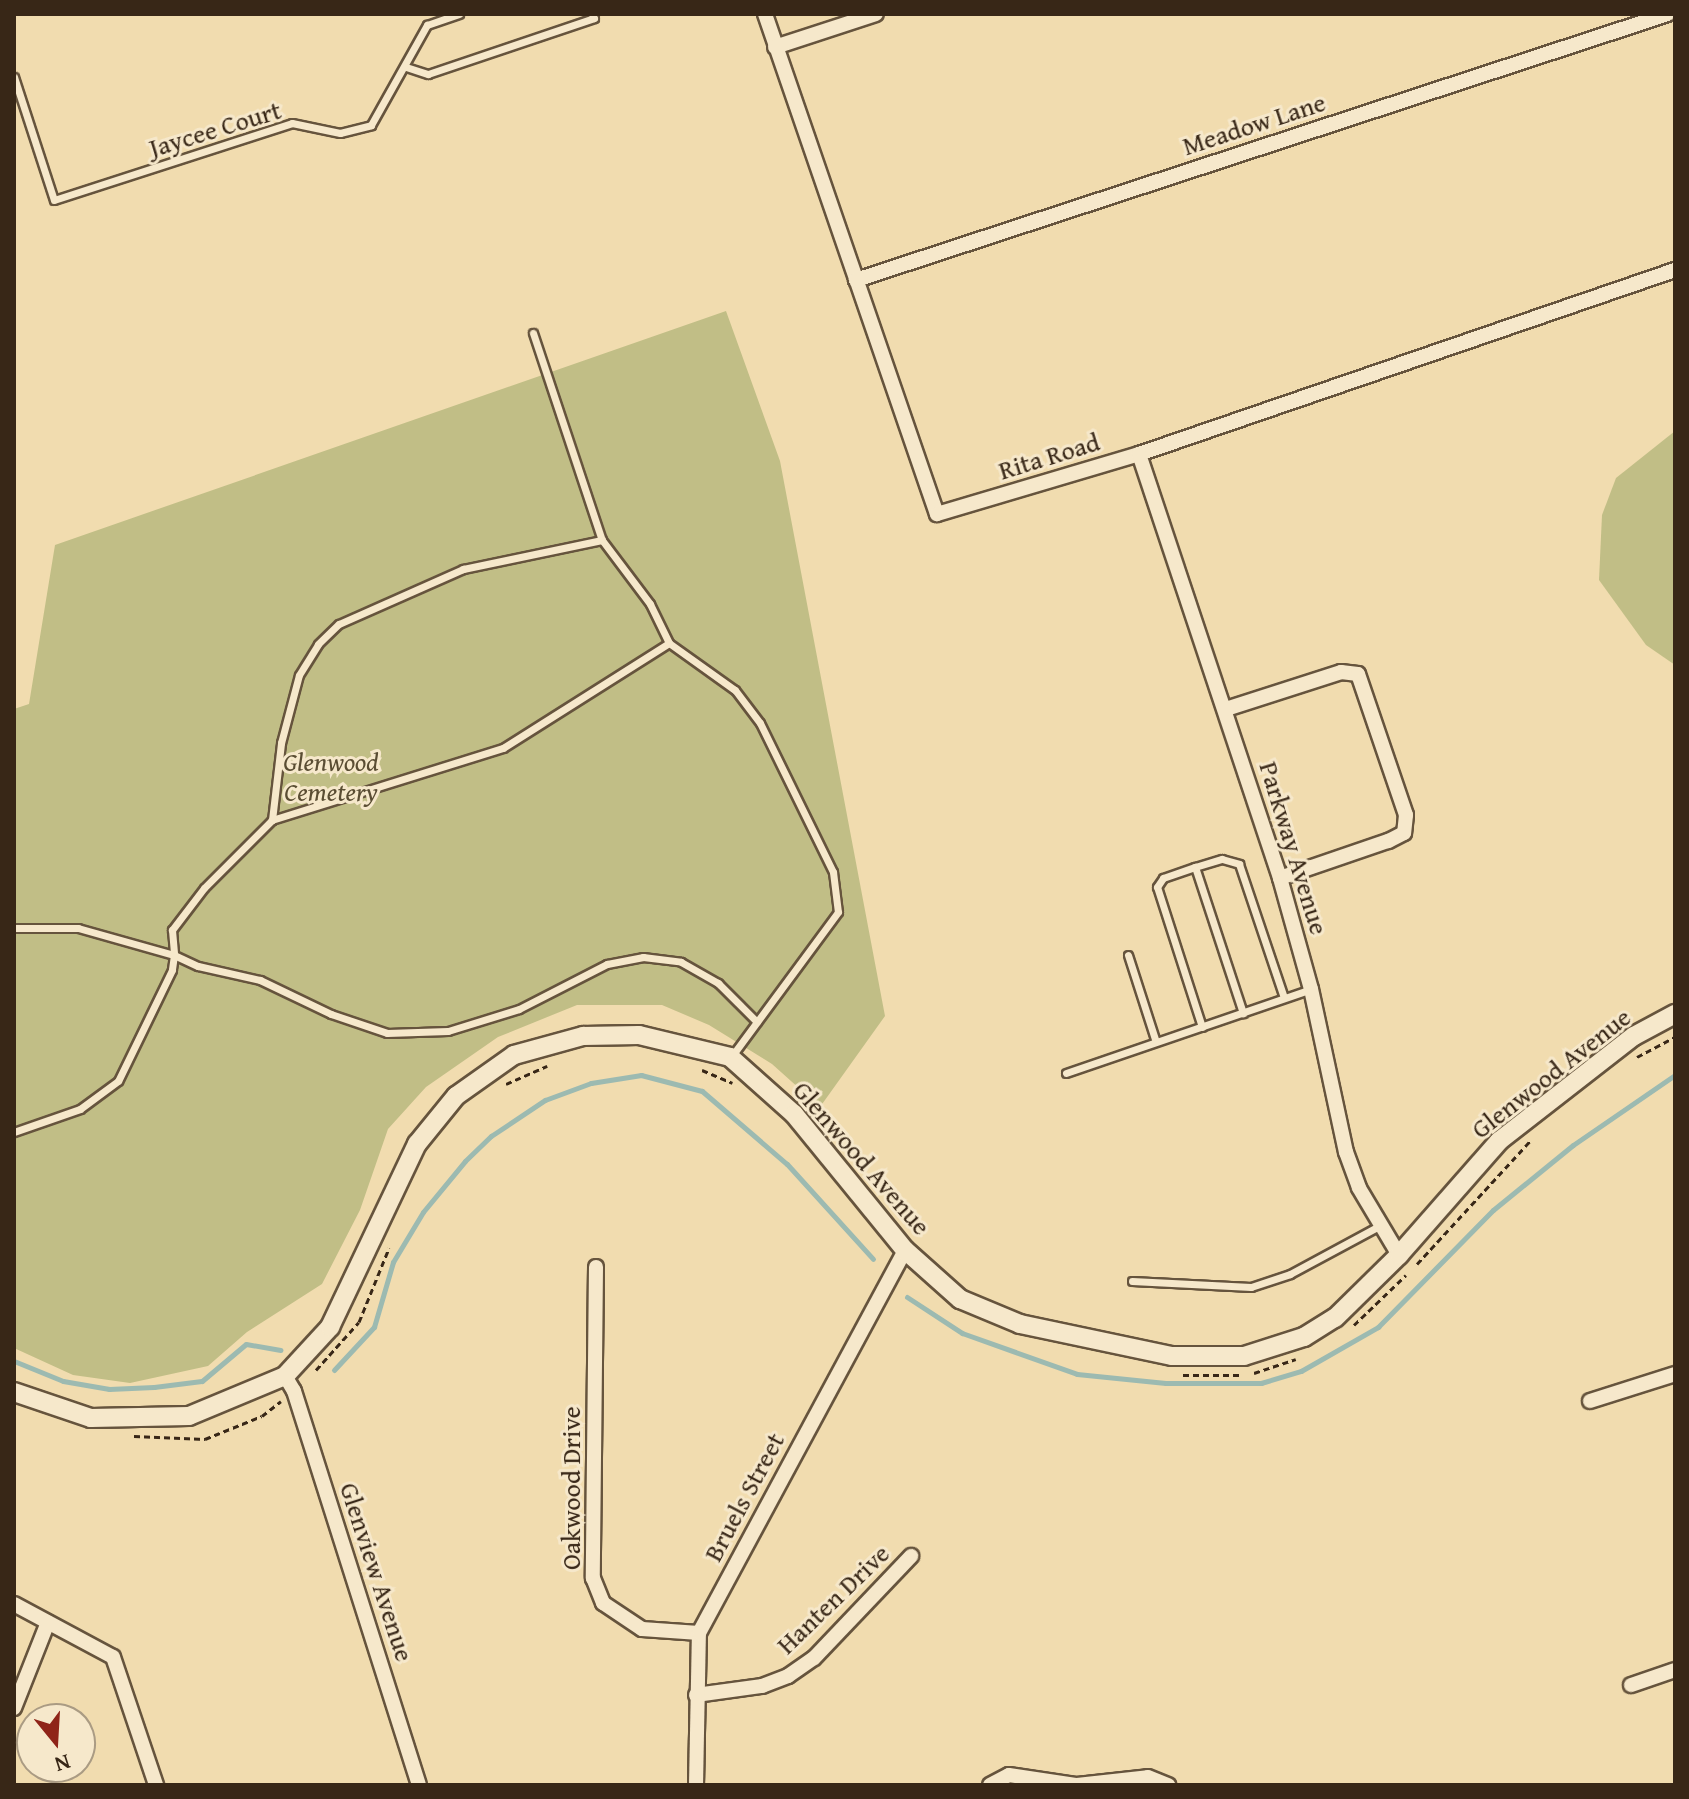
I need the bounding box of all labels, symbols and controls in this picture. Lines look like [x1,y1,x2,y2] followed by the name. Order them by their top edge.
[1179,86,1329,162] street label: Meadow Lane
[145,94,285,164] street label: Jaycee Court
[995,426,1103,486] street label: Rita Road
[283,746,379,808] park label: Glenwood Cemetery
[1253,758,1335,938] street label: Parkway Avenue
[1465,1001,1637,1145] street label: Glenwood Avenue
[787,1075,937,1241] street label: Glenwood Avenue
[555,1406,587,1570] street label: Oakwood Drive
[697,1427,791,1567] street label: Bruels Street
[333,1479,421,1665] street label: Glenview Avenue
[770,1538,896,1660] street label: Hanten Drive
[16,1703,96,1783] north arrow
[51,1746,75,1781] text: N

